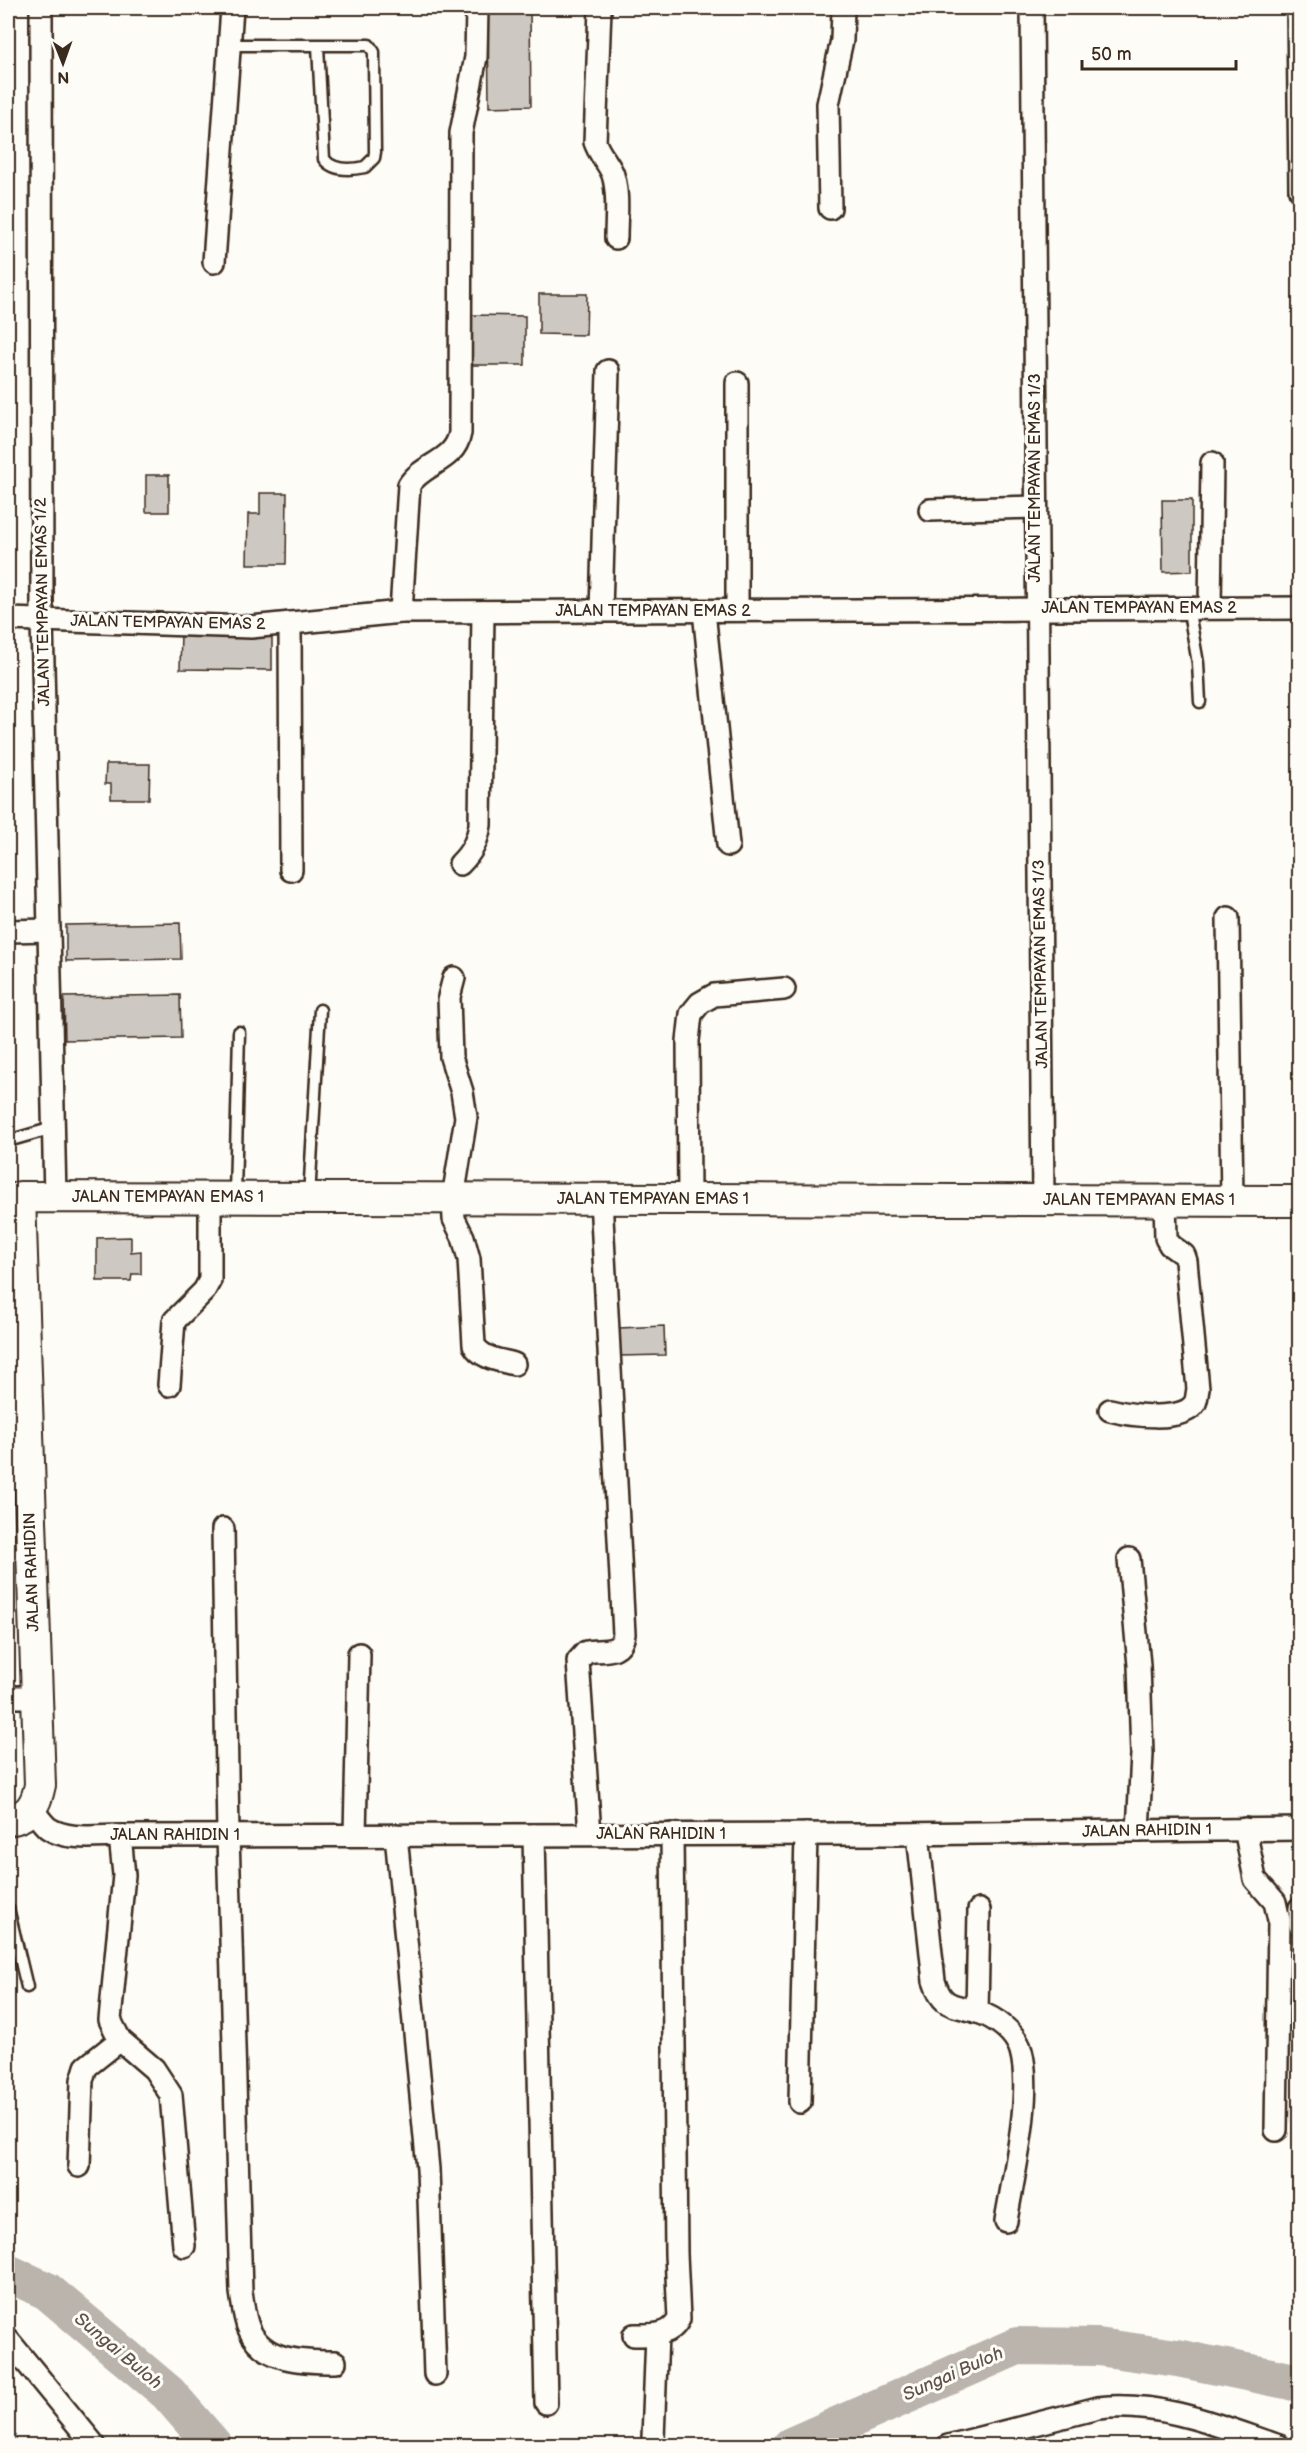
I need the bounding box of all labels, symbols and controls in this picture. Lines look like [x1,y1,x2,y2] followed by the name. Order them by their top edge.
[33,33,93,93] north arrow
[1082,33,1236,71] scale bar
[1091,44,1132,65] text: 50 m
[57,67,69,86] text: N
[1026,373,1045,582] street label: JALAN TEMPAYAN EMAS 1/3
[32,497,54,706] street label: JALAN TEMPAYAN EMAS 1/2
[1041,599,1237,618] street label: JALAN TEMPAYAN EMAS 2
[555,602,751,621] street label: JALAN TEMPAYAN EMAS 2
[70,612,266,634] street label: JALAN TEMPAYAN EMAS 2
[1030,859,1052,1069] street label: JALAN TEMPAYAN EMAS 1/3
[72,1188,264,1207] street label: JALAN TEMPAYAN EMAS 1
[557,1190,749,1209] street label: JALAN TEMPAYAN EMAS 1
[1043,1191,1235,1210] street label: JALAN TEMPAYAN EMAS 1
[20,1512,44,1632] street label: JALAN RAHIDIN
[1082,1820,1212,1842] street label: JALAN RAHIDIN 1
[596,1825,726,1844] street label: JALAN RAHIDIN 1
[110,1826,240,1845] street label: JALAN RAHIDIN 1
[70,2308,166,2394] water label: Sungai Buloh
[900,2342,1007,2406] water label: Sungai Buloh

